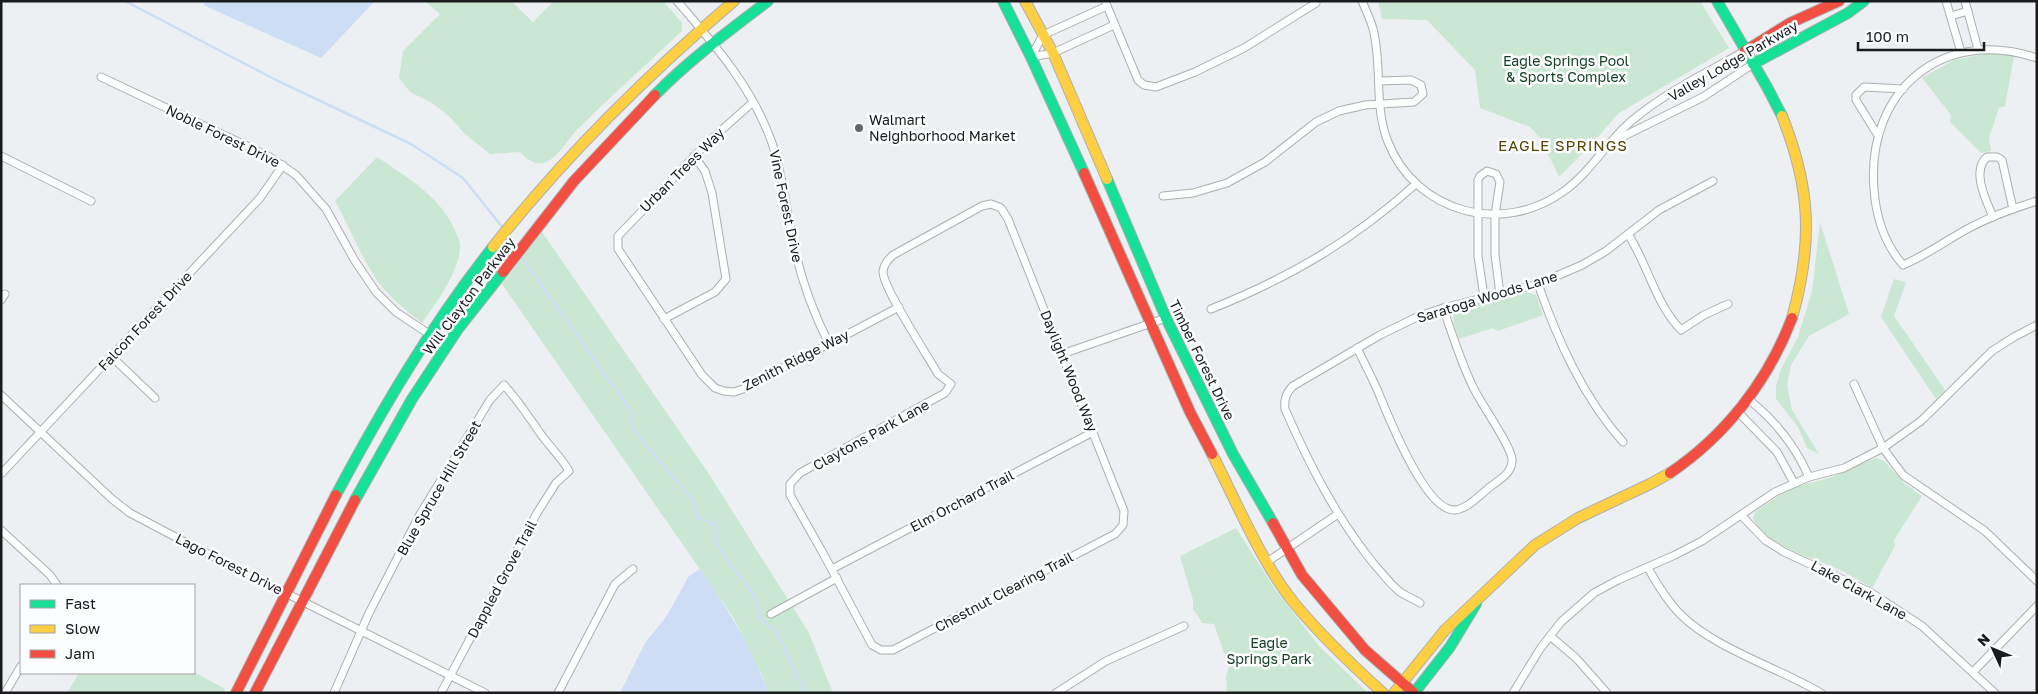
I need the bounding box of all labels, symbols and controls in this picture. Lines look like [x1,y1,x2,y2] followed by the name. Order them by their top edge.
[1665,16,1801,105] street label: Valley Lodge Parkway
[1858,20,1984,52] scale bar
[1866,27,1909,45] text: 100 m
[1503,52,1629,85] park label: Eagle Springs Pool & Sports Complex
[163,101,283,171] street label: Noble Forest Drive
[869,111,1015,144] place label: Walmart Neighborhood Market
[853,122,865,134] marker: Walmart Neighborhood Market
[636,124,728,215] street label: Urban Trees Way
[1498,136,1628,154] district label: EAGLE SPRINGS
[766,148,807,264] street label: Vine Forest Drive
[419,234,518,358] street label: Will Clayton Parkway
[94,267,195,374] street label: Falcon Forest Drive
[1415,267,1559,326] street label: Saratoga Woods Lane
[1166,297,1239,423] street label: Timber Forest Drive
[1037,307,1102,434] street label: Daylight Wood Way
[740,325,852,394] street label: Zenith Ridge Way
[810,396,932,474] street label: Claytons Park Lane
[393,417,484,558] street label: Blue Spruce Hill Street
[907,466,1017,535] street label: Elm Orchard Trail
[463,517,540,641] street label: Dappled Grove Trail
[173,529,286,598] street label: Lago Forest Drive
[932,548,1076,635] street label: Chestnut Clearing Trail
[1808,556,1910,623] street label: Lake Clark Lane
[20,584,195,674] legend
[65,594,96,612] text: Fast
[65,619,100,637] text: Slow
[1968,624,2018,674] north arrow
[1973,630,1993,649] text: N
[1226,634,1312,667] park label: Eagle Springs Park
[65,644,95,662] text: Jam

